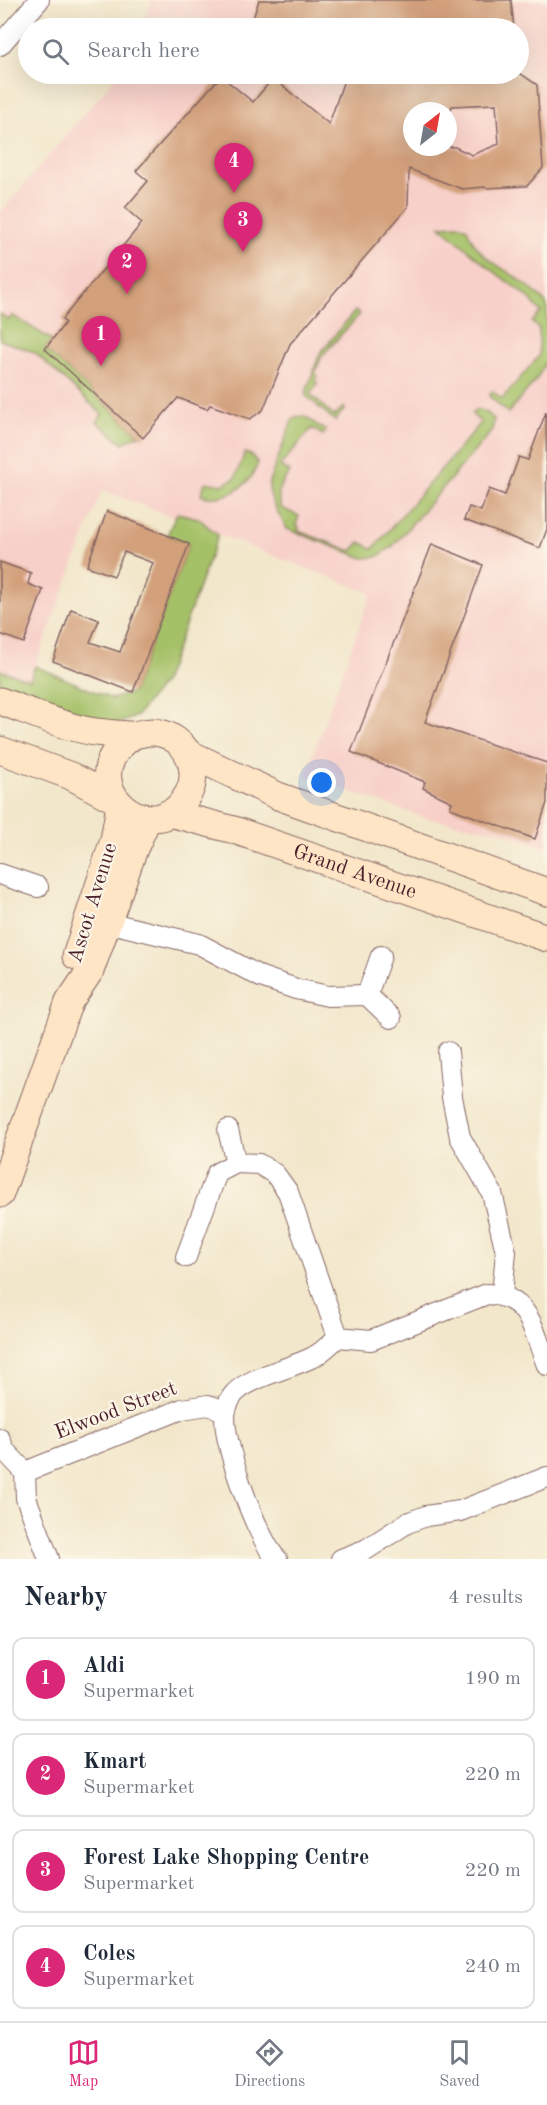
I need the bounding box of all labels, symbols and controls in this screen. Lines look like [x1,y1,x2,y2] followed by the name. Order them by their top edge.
[18,18,529,84] search box
[39,35,72,68] icon: search
[87,40,200,62] text: Search here
[403,102,457,156] north arrow
[214,144,254,193] pin: 4
[224,202,262,252] pin: 3
[108,244,146,294] pin: 2
[82,316,120,366] pin: 1
[307,768,336,797] your location
[65,840,121,966] street label: Ascot Avenue
[290,841,419,903] street label: Grand Avenue
[52,1378,180,1444] street label: Elwood Street
[24,1585,108,1611] text: Nearby
[448,1588,523,1608] text: 4 results
[83,1655,125,1677] text: Aldi
[40,1669,51,1689] text: 1
[465,1669,521,1689] text: 190 m
[83,1682,194,1702] text: Supermarket
[83,1751,146,1773] text: Kmart
[40,1765,51,1785] text: 2
[465,1765,521,1785] text: 220 m
[83,1778,194,1798] text: Supermarket
[83,1847,369,1869] text: Forest Lake Shopping Centre
[40,1861,51,1881] text: 3
[465,1861,521,1881] text: 220 m
[83,1874,194,1894] text: Supermarket
[83,1943,135,1965] text: Coles
[40,1957,51,1977] text: 4
[465,1957,521,1977] text: 240 m
[83,1970,194,1990] text: Supermarket
[67,2036,100,2092] tab: Map
[234,2036,305,2092] tab: Directions
[439,2036,480,2092] tab: Saved

